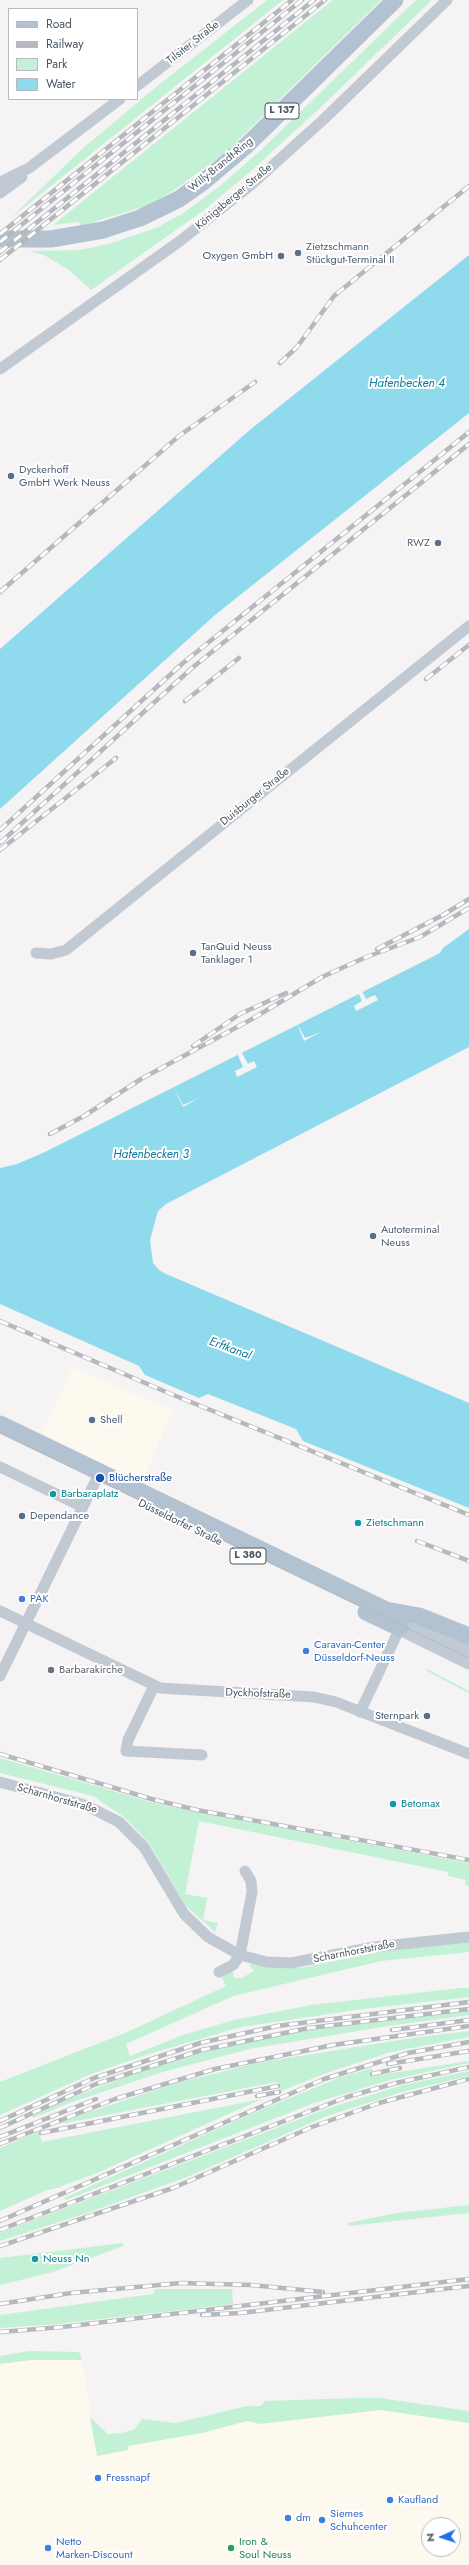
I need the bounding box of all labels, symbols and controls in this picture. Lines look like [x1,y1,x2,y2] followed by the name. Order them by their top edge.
[8,8,138,100] legend
[46,15,72,33] text: Road
[164,18,222,68] street label: Tilsiter Straße
[46,35,84,53] text: Railway
[46,55,67,73] text: Park
[46,75,76,93] text: Water
[265,103,299,119] road number: L 137
[186,135,256,195] street label: Willy-Brandt-Ring
[193,161,275,233] street label: Königsberger Straße
[306,240,395,266] place label: Zietzschmann Stückgut-Terminal II
[293,248,303,258] marker: Zietzschmann Stückgut-Terminal II
[203,249,273,263] place label: Oxygen GmbH
[276,251,286,261] marker: Oxygen GmbH
[369,377,445,391] water label: Hafenbecken 4
[19,463,110,489] place label: Dyckerhoff GmbH Werk Neuss
[6,471,16,481] marker: Dyckerhoff GmbH Werk Neuss
[407,536,430,550] place label: RWZ
[433,538,443,548] marker: RWZ
[218,765,292,829] street label: Duisburger Straße
[201,940,272,966] place label: TanQuid Neuss Tanklager 1
[188,948,198,958] marker: TanQuid Neuss Tanklager 1
[113,1148,189,1162] water label: Hafenbecken 3
[381,1223,440,1249] place label: Autoterminal Neuss
[368,1231,378,1241] marker: Autoterminal Neuss
[207,1335,253,1363] water label: Erftkanal
[100,1413,123,1427] place label: Shell
[87,1415,97,1425] marker: Shell
[109,1471,172,1485] place label: Blücherstraße
[94,1472,106,1484] marker: Blücherstraße
[61,1487,119,1501] place label: Barbaraplatz
[48,1489,58,1499] marker: Barbaraplatz
[136,1497,224,1549] street label: Düsseldorfer Straße
[30,1509,89,1523] place label: Dependance
[17,1511,27,1521] marker: Dependance
[366,1516,424,1530] place label: Zietschmann
[353,1518,363,1528] marker: Zietschmann
[230,1548,266,1564] road number: L 380
[30,1592,49,1606] place label: PAK
[17,1594,27,1604] marker: PAK
[314,1638,395,1664] place label: Caravan-Center Düsseldorf-Neuss
[301,1646,311,1656] marker: Caravan-Center Düsseldorf-Neuss
[59,1663,123,1677] place label: Barbarakirche
[46,1665,56,1675] marker: Barbarakirche
[225,1686,291,1702] street label: Dyckhofstraße
[375,1709,419,1723] place label: Sternpark
[422,1711,432,1721] marker: Sternpark
[16,1781,98,1817] street label: Scharnhorststraße
[401,1797,440,1811] place label: Betomax
[388,1799,398,1809] marker: Betomax
[312,1938,396,1966] street label: Scharnhorststraße
[43,2252,89,2266] place label: Neuss Nn
[30,2254,40,2264] marker: Neuss Nn
[106,2471,150,2485] place label: Fressnapf
[93,2473,103,2483] marker: Fressnapf
[398,2493,438,2507] place label: Kaufland
[385,2495,395,2505] marker: Kaufland
[330,2507,387,2533] place label: Siemes Schuhcenter
[296,2511,311,2525] place label: dm
[283,2513,293,2523] marker: dm
[317,2515,327,2525] marker: Siemes Schuhcenter
[421,2517,461,2557] north arrow
[422,2533,438,2542] text: N
[56,2535,133,2561] place label: Netto Marken-Discount
[239,2535,291,2561] place label: Iron & Soul Neuss
[43,2543,53,2553] marker: Netto Marken-Discount
[226,2543,236,2553] marker: Iron & Soul Neuss

